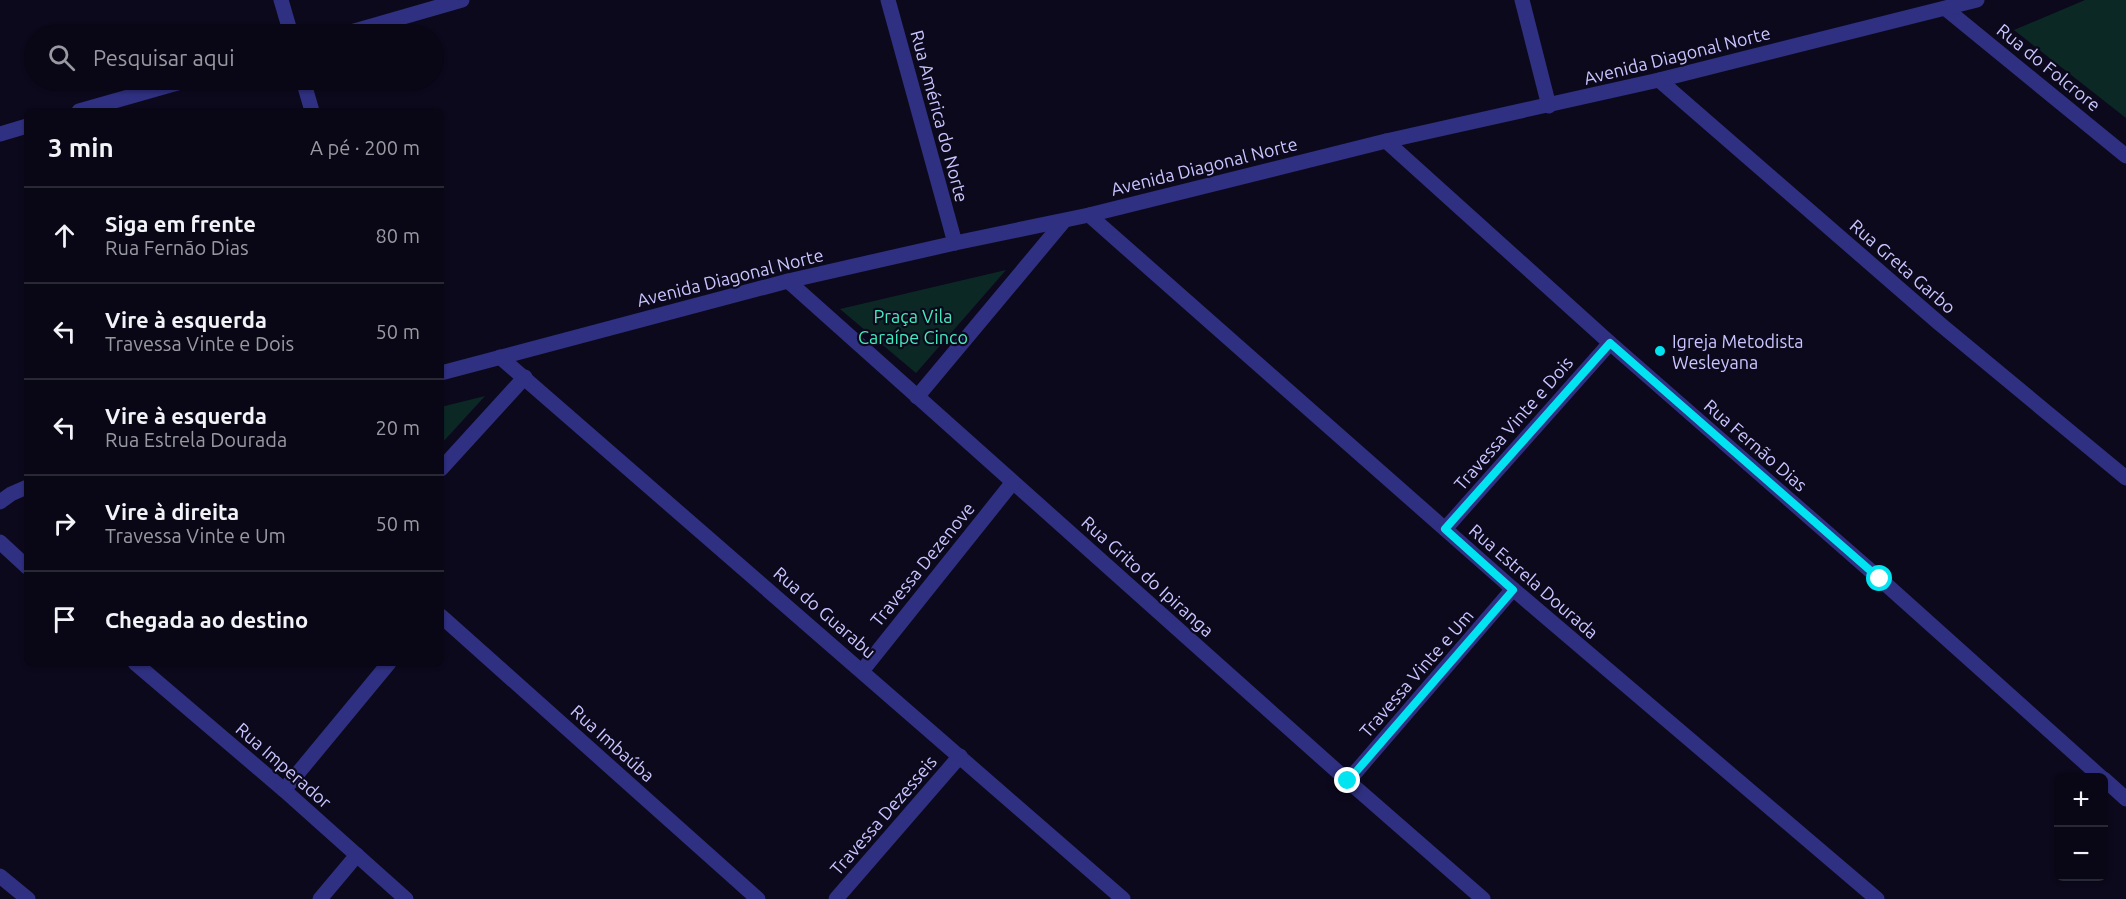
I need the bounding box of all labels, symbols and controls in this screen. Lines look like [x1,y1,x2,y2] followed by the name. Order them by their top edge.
[1993,19,2105,115] street label: Rua do Folcrore
[1582,22,1772,88] street label: Avenida Diagonal Norte
[24,24,444,90] search box
[907,28,973,204] street label: Rua América do Norte
[45,41,78,74] icon: search
[93,45,235,70] text: Pesquisar aqui
[48,133,114,162] text: 3 min
[1109,133,1299,199] street label: Avenida Diagonal Norte
[310,136,420,159] text: A pé · 200 m
[105,211,256,236] text: Siga em frente
[1846,215,1960,317] street label: Rua Greta Garbo
[48,219,81,252] icon: ahead
[376,224,420,247] text: 80 m
[105,236,249,259] text: Rua Fernão Dias
[635,244,825,310] street label: Avenida Diagonal Norte
[858,306,968,347] park label: Praça Vila Caraípe Cinco
[105,307,267,332] text: Vire à esquerda
[48,315,81,348] icon: left
[376,320,420,343] text: 50 m
[1672,331,1804,372] place label: Igreja Metodista Wesleyana
[105,332,294,355] text: Travessa Vinte e Dois
[1653,344,1667,358] marker: Igreja Metodista Wesleyana
[1450,352,1577,494] street label: Travessa Vinte e Dois
[1701,395,1812,495] street label: Rua Fernão Dias
[105,403,267,428] text: Vire à esquerda
[48,411,81,444] icon: left
[376,416,420,439] text: 20 m
[105,428,287,451] text: Rua Estrela Dourada
[866,498,978,630] street label: Travessa Dezenove
[105,499,239,524] text: Vire à direita
[48,507,81,540] icon: right
[376,512,420,535] text: 50 m
[1078,512,1218,640] street label: Rua Grito do Ipiranga
[1466,520,1602,642] street label: Rua Estrela Dourada
[105,524,286,547] text: Travessa Vinte e Um
[770,562,880,662] street label: Rua do Guarabu
[1866,565,1892,591] route start
[48,603,81,636] icon: arrive
[1355,605,1477,741] street label: Travessa Vinte e Um
[105,607,308,632] text: Chegada ao destino
[567,700,659,786] street label: Rua Imbaúba
[232,718,336,812] street label: Rua Imperador
[826,751,940,879] street label: Travessa Dezesseis
[1334,767,1360,793] route end
[2054,773,2108,881] map controls
[2054,773,2108,827] button: +
[2054,827,2108,881] button: −

